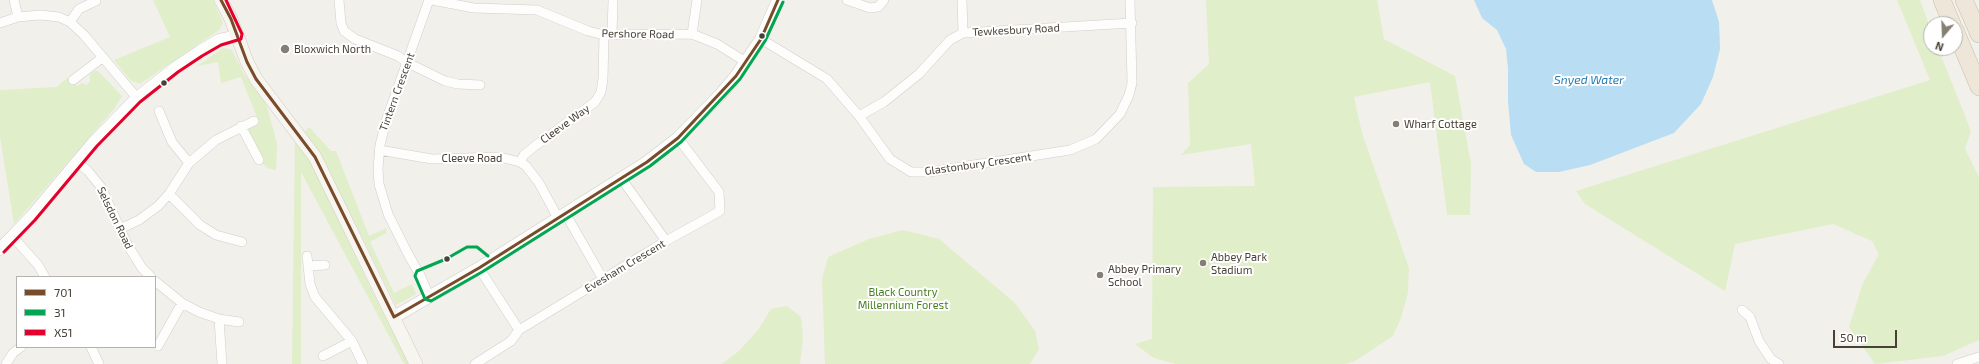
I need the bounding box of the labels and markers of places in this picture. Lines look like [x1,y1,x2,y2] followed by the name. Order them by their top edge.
[757,31,767,41] unlabelled marker
[294,42,371,56] place label: Bloxwich North
[279,43,291,55] marker: Bloxwich North
[159,78,169,88] unlabelled marker
[1404,117,1477,131] place label: Wharf Cottage
[1391,119,1401,129] marker: Wharf Cottage
[1211,250,1267,276] place label: Abbey Park Stadium
[442,254,452,264] unlabelled marker
[1198,258,1208,268] marker: Abbey Park Stadium
[1108,262,1181,288] place label: Abbey Primary School
[1095,270,1105,280] marker: Abbey Primary School

